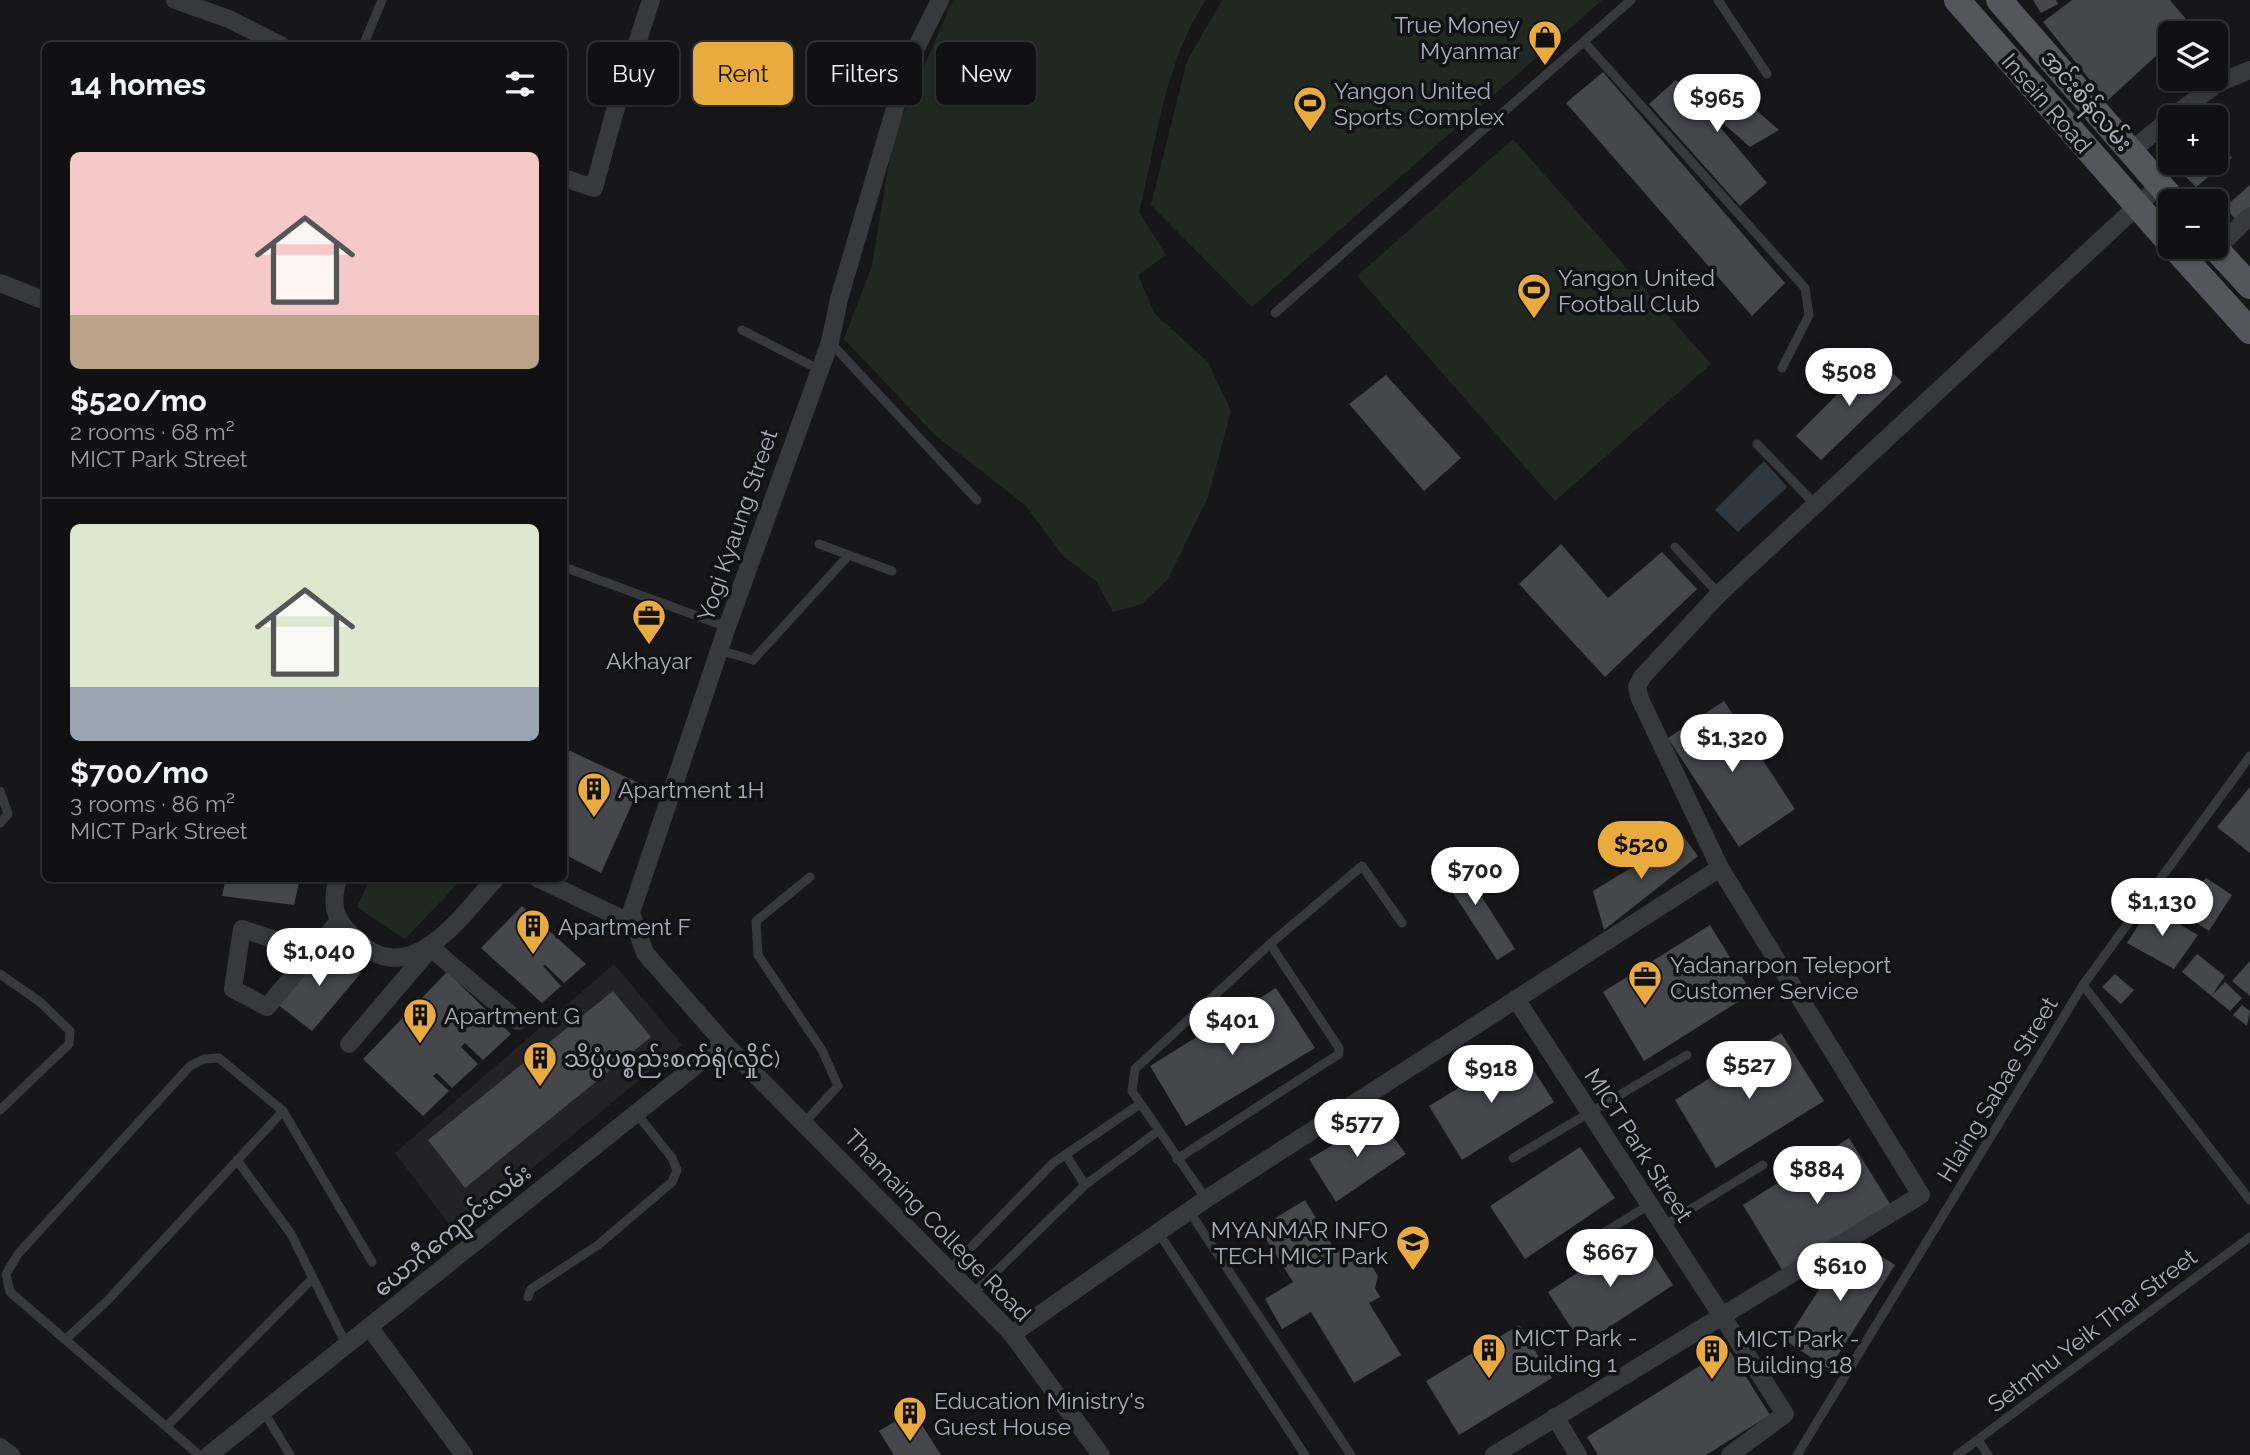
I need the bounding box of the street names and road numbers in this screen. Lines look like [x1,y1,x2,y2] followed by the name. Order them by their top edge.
[2031,42,2140,160] street label: အင်းစိန်လမ်း
[1996,48,2098,158] street label: Insein Road
[691,425,783,625] street label: Yogi Kyaung Street
[1931,992,2063,1186] street label: Hlaing Sabae Street
[1579,1063,1699,1227] street label: MICT Park Street
[839,1123,1037,1327] street label: Thamaing College Road
[367,1157,540,1306] street label: ယောဂီကျောင်းလမ်း
[1982,1243,2202,1417] street label: Setmhu Yeik Thar Street

